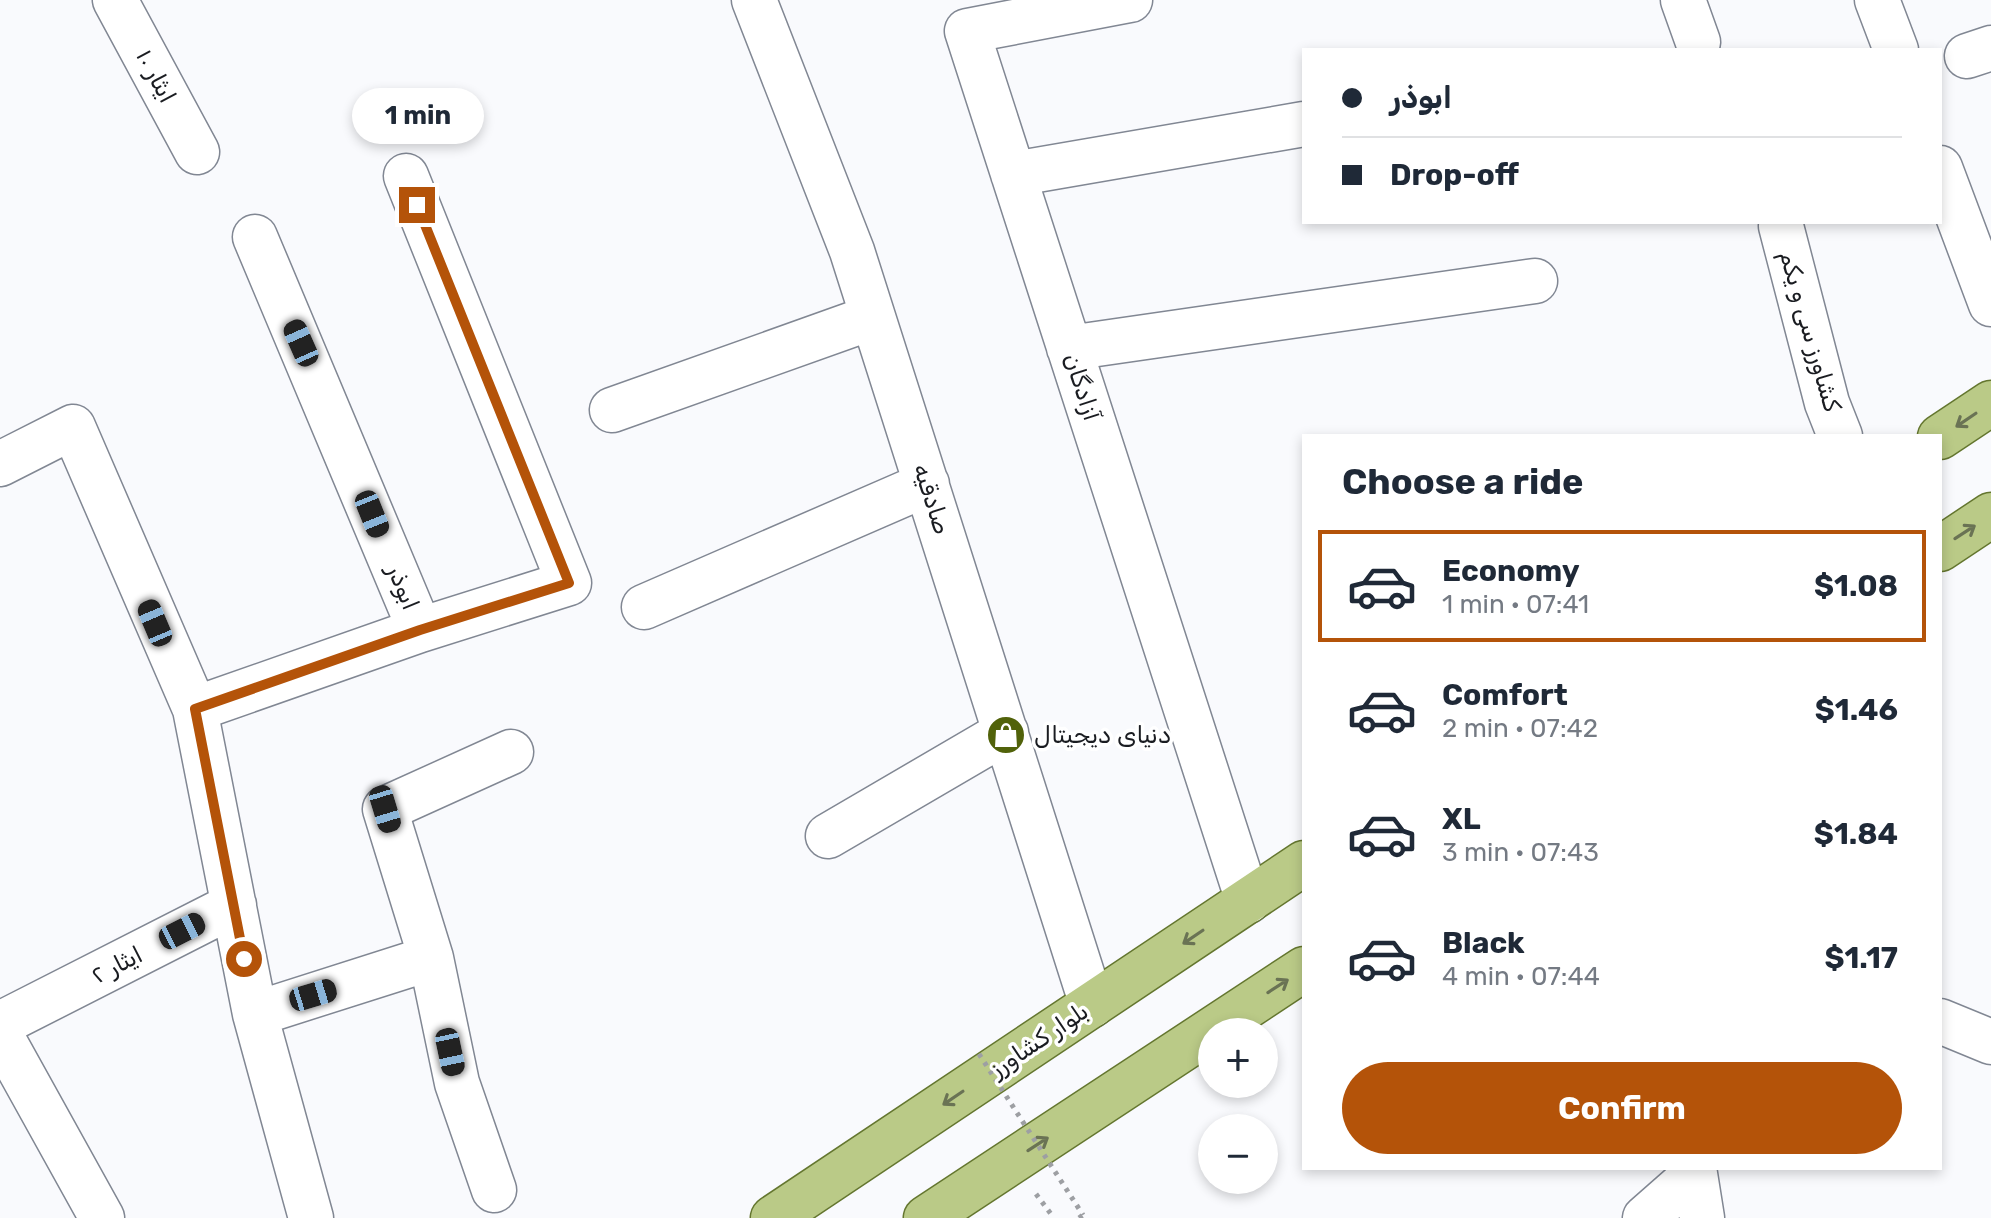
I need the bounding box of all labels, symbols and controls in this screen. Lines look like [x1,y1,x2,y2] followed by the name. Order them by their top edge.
[130,44,182,108] street label: ایثار ۱۰
[1390,80,1452,116] text: ابوذر
[351,89,483,145] callout: 1 min
[385,100,451,131] text: 1 min
[1390,157,1519,193] text: Drop-off
[399,187,435,223] route end
[1773,247,1846,415] street label: كشاورز سی و يكم
[280,316,322,370] car
[1058,350,1106,424] street label: آزادگان
[1955,412,1977,428] one-way arrow
[907,460,957,538] street label: صادقیه
[1342,460,1583,503] text: Choose a ride
[352,487,392,541] car
[1954,524,1976,540] one-way arrow
[1346,550,1418,622] icon: car
[1442,553,1580,589] text: Economy
[381,558,425,614] street label: ابوذر
[1814,568,1898,604] text: $1.08
[1442,589,1589,620] text: 1 min · 07:41
[135,596,175,650] car
[1346,674,1418,746] icon: car
[1442,677,1568,713] text: Comfort
[1815,692,1898,728] text: $1.46
[1442,713,1598,744] text: 2 min · 07:42
[985,714,1027,756] shop icon: دنیای دیجیتال
[1034,721,1171,749] place label: دنیای دیجیتال
[367,783,403,835] car
[1346,798,1418,870] icon: car
[1442,801,1481,837] text: XL
[1814,816,1898,852] text: $1.84
[1442,837,1599,868] text: 3 min · 07:43
[155,909,209,953] car
[1346,922,1418,994] icon: car
[1442,925,1525,961] text: Black
[1182,929,1204,946] one-way arrow
[87,940,147,990] street label: ایثار ۲
[1824,940,1898,976] text: $1.17
[226,941,262,977] route start
[1442,961,1600,992] text: 4 min · 07:44
[287,977,339,1013] car
[1266,977,1289,993] one-way arrow
[983,997,1093,1084] street label: بلوار کشاورز
[1198,1018,1278,1194] map controls
[1198,1018,1278,1098] button: +
[433,1026,467,1078] car
[1342,1062,1902,1154] button: Confirm
[943,1089,965,1106] one-way arrow
[1198,1114,1278,1194] button: −
[1026,1136,1048,1152] one-way arrow

